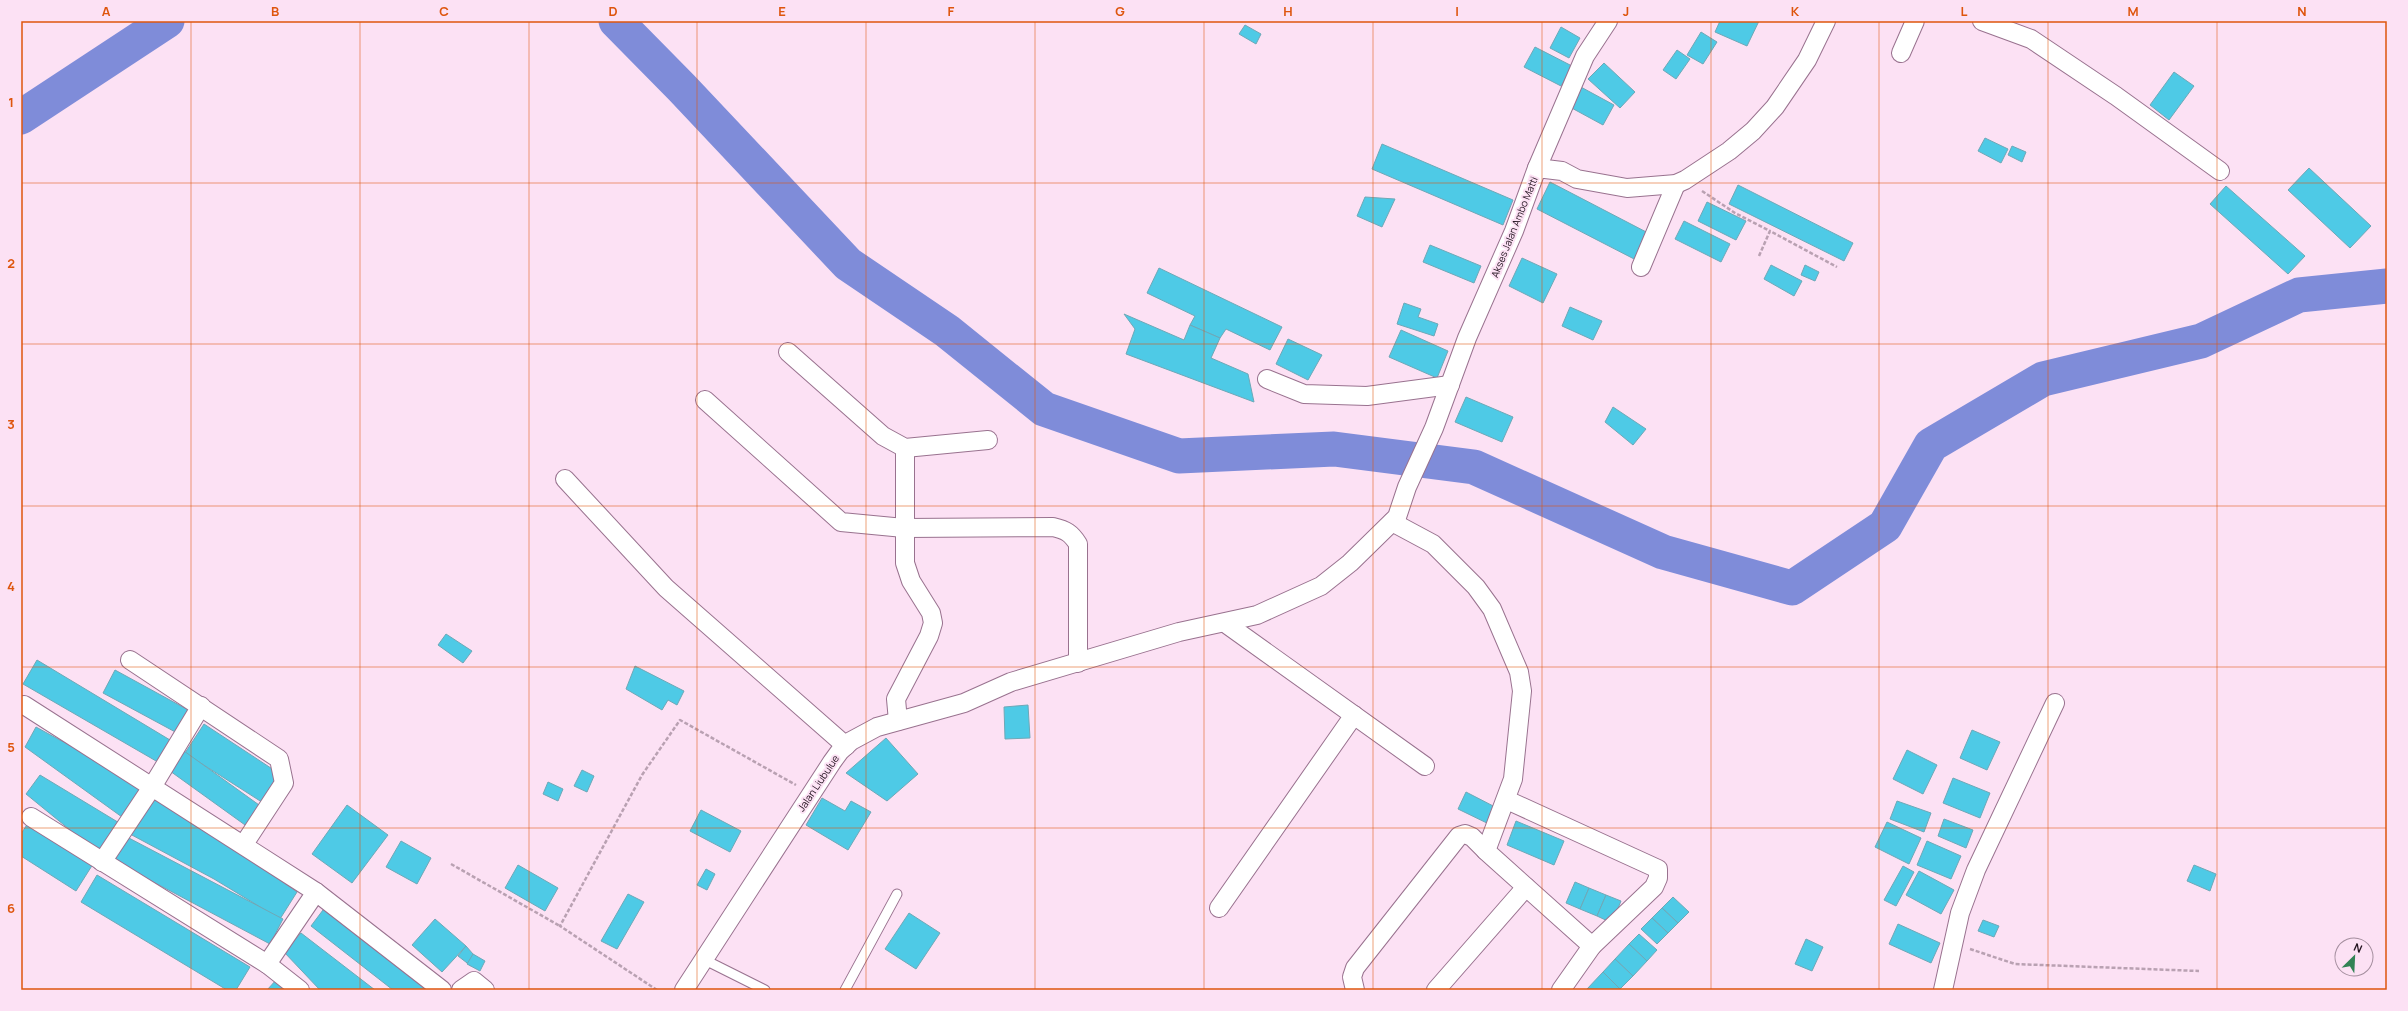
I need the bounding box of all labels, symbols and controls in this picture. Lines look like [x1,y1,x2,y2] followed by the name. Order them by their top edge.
[102,2,111,20] text: A
[271,2,279,20] text: B
[439,2,449,20] text: C
[608,2,618,20] text: D
[778,2,786,20] text: E
[948,2,955,20] text: F
[1115,2,1125,20] text: G
[1283,2,1293,20] text: H
[1455,2,1459,20] text: I
[1623,2,1629,20] text: J
[1791,2,1800,20] text: K
[1961,2,1968,20] text: L
[2127,2,2139,20] text: M
[2297,2,2307,20] text: N
[8,93,14,111] text: 1
[1487,174,1541,280] street label: Akses Jalan Ambo Matti
[7,254,15,272] text: 2
[7,415,15,433] text: 3
[7,577,15,595] text: 4
[7,738,15,756] text: 5
[794,752,842,814] street label: Jalan Liubulue
[7,899,15,917] text: 6
[2334,937,2374,977] north arrow
[2352,939,2365,956] text: N

